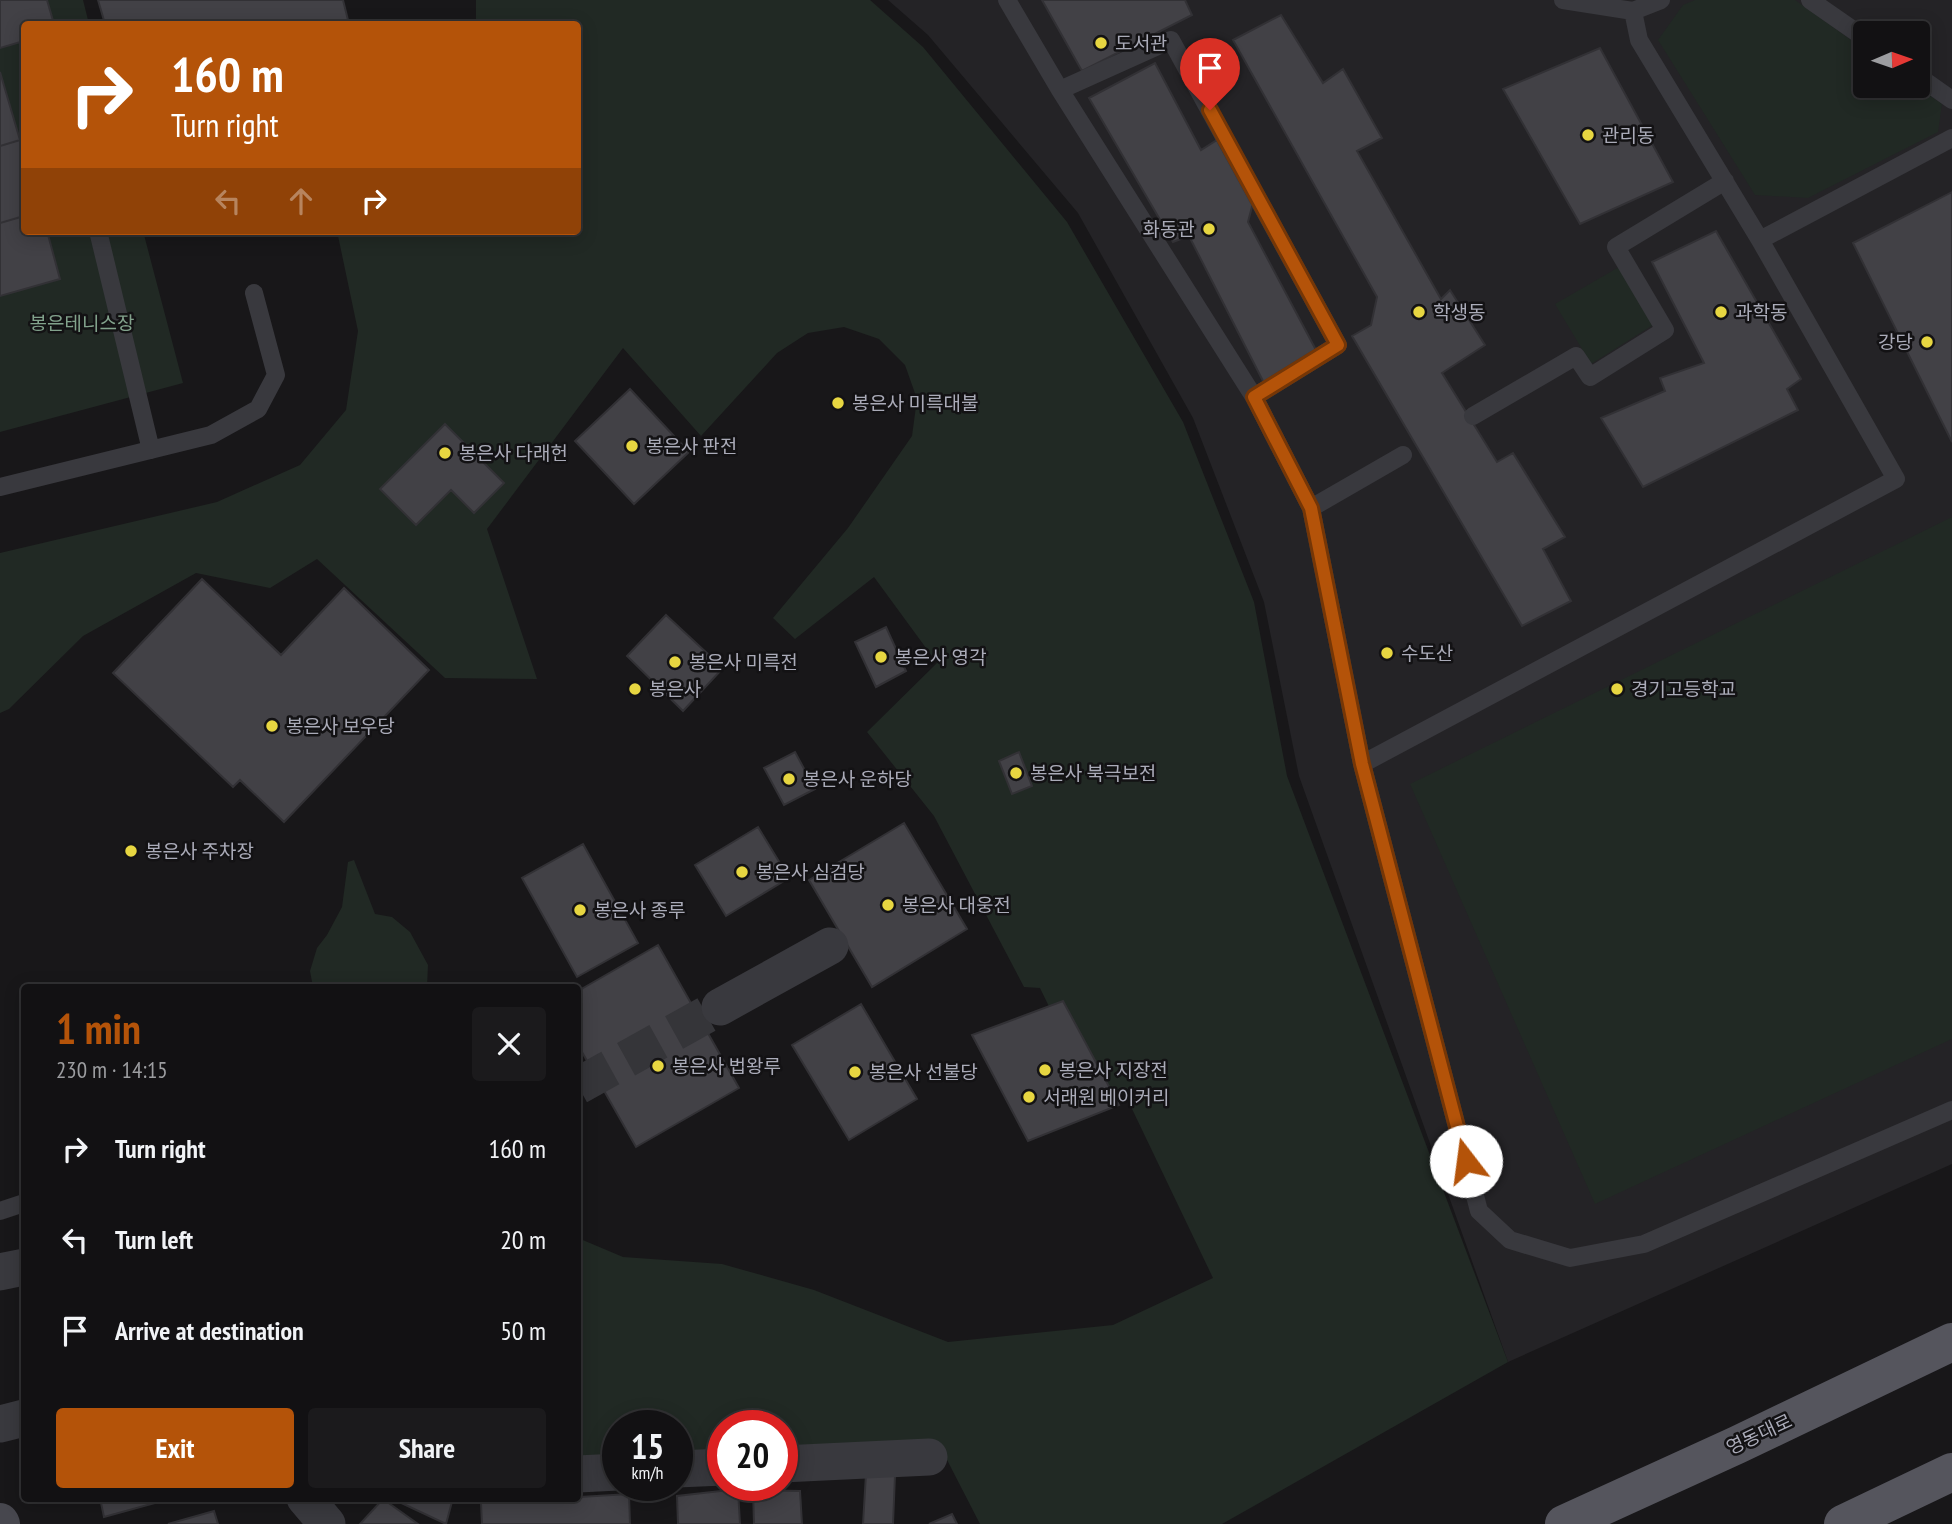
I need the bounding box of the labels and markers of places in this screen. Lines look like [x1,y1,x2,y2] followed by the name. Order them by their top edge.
[1115,31,1167,55] place label: 도서관
[1093,35,1109,51] marker: 도서관
[1180,38,1240,110] pin
[1602,123,1654,147] place label: 관리동
[1580,127,1596,143] marker: 관리동
[1143,217,1195,241] place label: 화동관
[1201,221,1217,237] marker: 화동관
[1433,300,1485,324] place label: 학생동
[1735,300,1787,324] place label: 과학동
[1411,304,1427,320] marker: 학생동
[1713,304,1729,320] marker: 과학동
[1878,330,1913,354] place label: 강당
[1919,334,1935,350] marker: 강당
[852,391,978,415] place label: 봉은사 미륵대불
[830,395,846,411] marker: 봉은사 미륵대불
[646,434,737,458] place label: 봉은사 판전
[624,438,640,454] marker: 봉은사 판전
[459,441,568,465] place label: 봉은사 다래헌
[437,445,453,461] marker: 봉은사 다래헌
[1401,641,1453,665] place label: 수도산
[895,645,987,669] place label: 봉은사 영각
[1379,645,1395,661] marker: 수도산
[873,649,889,665] marker: 봉은사 영각
[689,650,798,674] place label: 봉은사 미륵전
[667,654,683,670] marker: 봉은사 미륵전
[649,677,701,701] place label: 봉은사
[1631,677,1736,701] place label: 경기고등학교
[627,681,643,697] marker: 봉은사
[1609,681,1625,697] marker: 경기고등학교
[286,714,395,738] place label: 봉은사 보우당
[264,718,280,734] marker: 봉은사 보우당
[1030,761,1156,785] place label: 봉은사 북극보전
[1008,765,1024,781] marker: 봉은사 북극보전
[803,767,912,791] place label: 봉은사 운하당
[781,771,797,787] marker: 봉은사 운하당
[145,839,254,863] place label: 봉은사 주차장
[123,843,139,859] marker: 봉은사 주차장
[756,860,865,884] place label: 봉은사 심검당
[734,864,750,880] marker: 봉은사 심검당
[902,893,1011,917] place label: 봉은사 대웅전
[880,897,896,913] marker: 봉은사 대웅전
[594,898,685,922] place label: 봉은사 종루
[572,902,588,918] marker: 봉은사 종루
[672,1054,781,1078] place label: 봉은사 법왕루
[650,1058,666,1074] marker: 봉은사 법왕루
[1059,1058,1168,1082] place label: 봉은사 지장전
[869,1060,978,1084] place label: 봉은사 선불당
[1037,1062,1053,1078] marker: 봉은사 지장전
[847,1064,863,1080] marker: 봉은사 선불당
[1043,1085,1169,1109] place label: 서래원 베이커리
[1021,1089,1037,1105] marker: 서래원 베이커리

